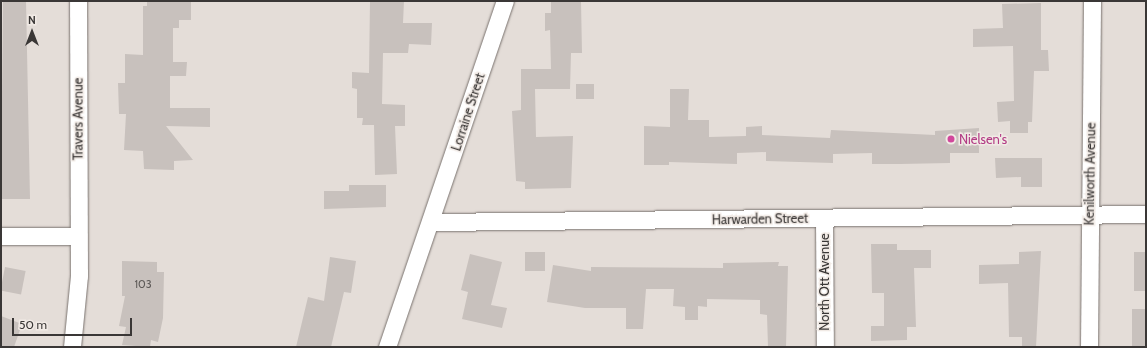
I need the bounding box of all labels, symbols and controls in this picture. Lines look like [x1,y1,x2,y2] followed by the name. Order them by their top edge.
[12,12,52,52] north arrow
[28,13,36,27] text: N
[448,71,488,153] street label: Lorraine Street
[70,78,86,160] street label: Travers Avenue
[1081,122,1099,226] street label: Kenilworth Avenue
[959,131,1007,147] place label: Nielsen's
[946,134,956,144] marker: Nielsen's
[712,210,808,228] street label: Harwarden Street
[816,233,832,331] street label: North Ott Avenue
[134,277,152,291] house number: 103
[14,310,134,336] scale bar
[19,317,47,332] text: 50 m

